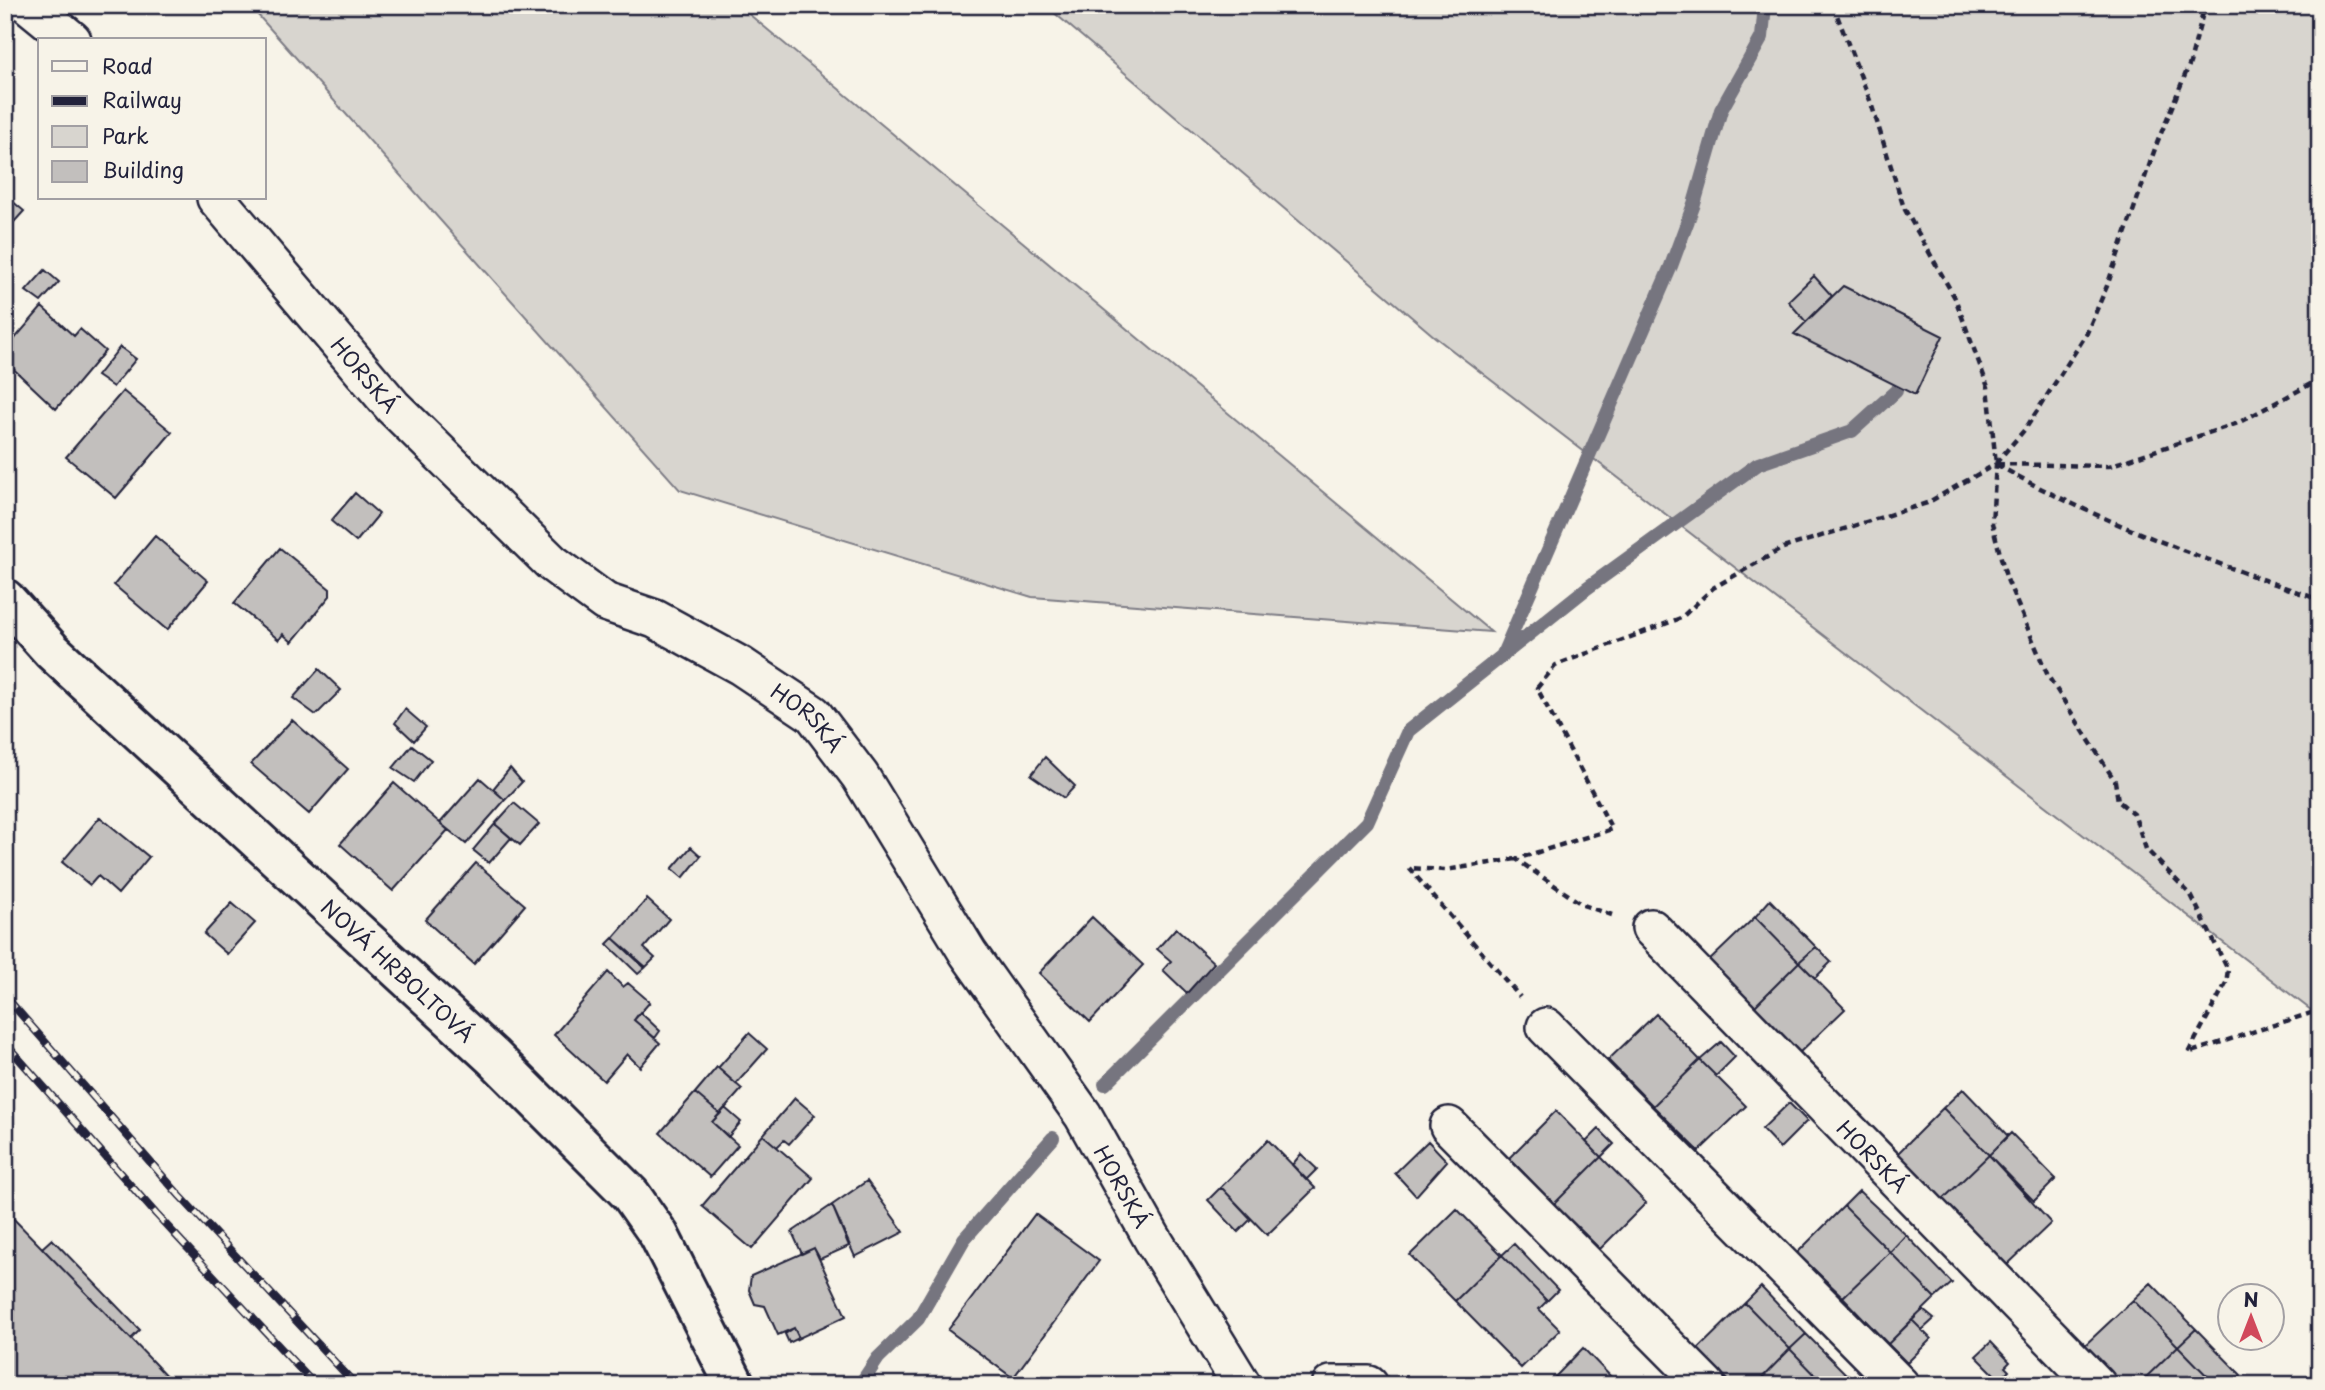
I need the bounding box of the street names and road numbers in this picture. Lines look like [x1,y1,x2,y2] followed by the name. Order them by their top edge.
[324,329,407,419] street label: HORSKÁ
[765,675,852,758] street label: HORSKÁ
[315,891,482,1049] street label: NOVÁ HRBOLTOVÁ
[1830,1112,1916,1199] street label: HORSKÁ
[1087,1139,1159,1233] street label: HORSKÁ

